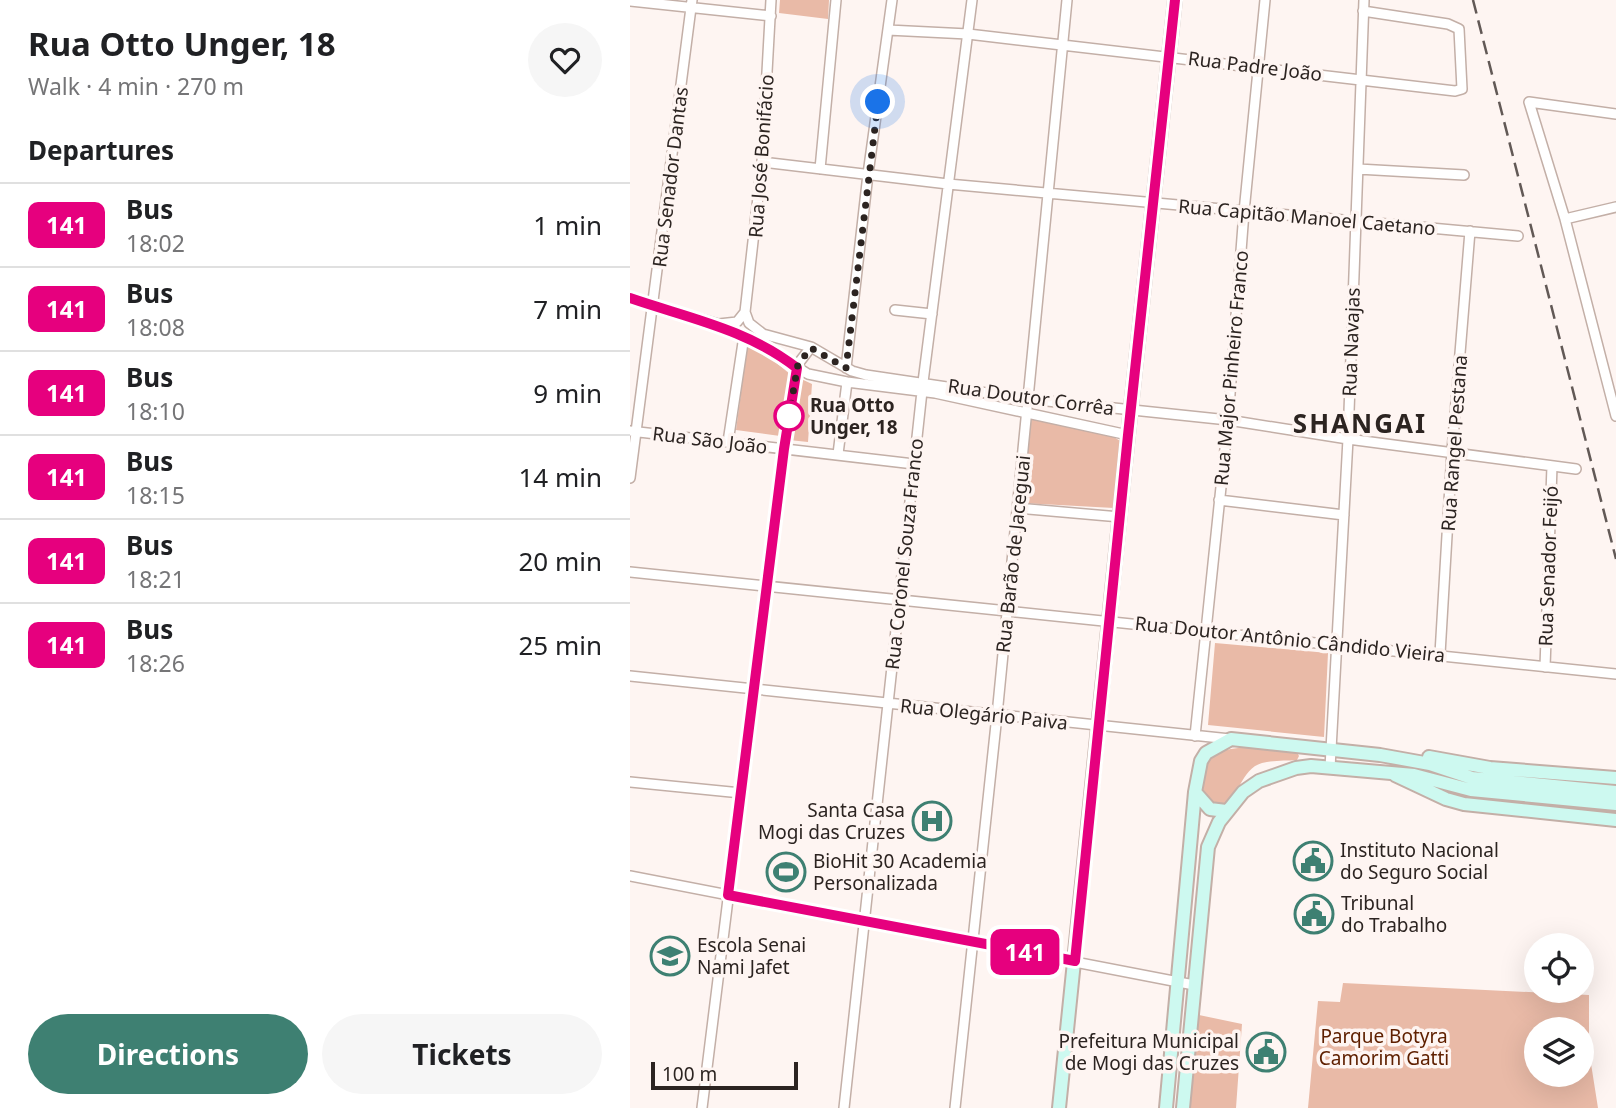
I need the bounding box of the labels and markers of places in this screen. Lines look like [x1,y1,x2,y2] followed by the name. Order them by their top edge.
[810,392,898,440] place label: Rua Otto Unger, 18
[774,401,804,431] marker: Rua Otto Unger, 18
[758,797,905,845] place label: Santa Casa Mogi das Cruzes
[911,800,953,842] hospital icon: Santa Casa Mogi das Cruzes
[1340,837,1499,885] place label: Instituto Nacional do Seguro Social
[1292,840,1334,882] public building icon: Instituto Nacional do Seguro Social
[813,848,987,896] place label: BioHit 30 Academia Personalizada
[765,851,807,893] sports icon: BioHit 30 Academia Personalizada
[1341,890,1447,938] place label: Tribunal do Trabalho
[1293,893,1335,935] public building icon: Tribunal do Trabalho
[697,932,806,980] place label: Escola Senai Nami Jafet
[649,935,691,977] school or university icon: Escola Senai Nami Jafet
[1059,1028,1239,1076] place label: Prefeitura Municipal de Mogi das Cruzes
[1245,1031,1287,1073] public building icon: Prefeitura Municipal de Mogi das Cruzes

